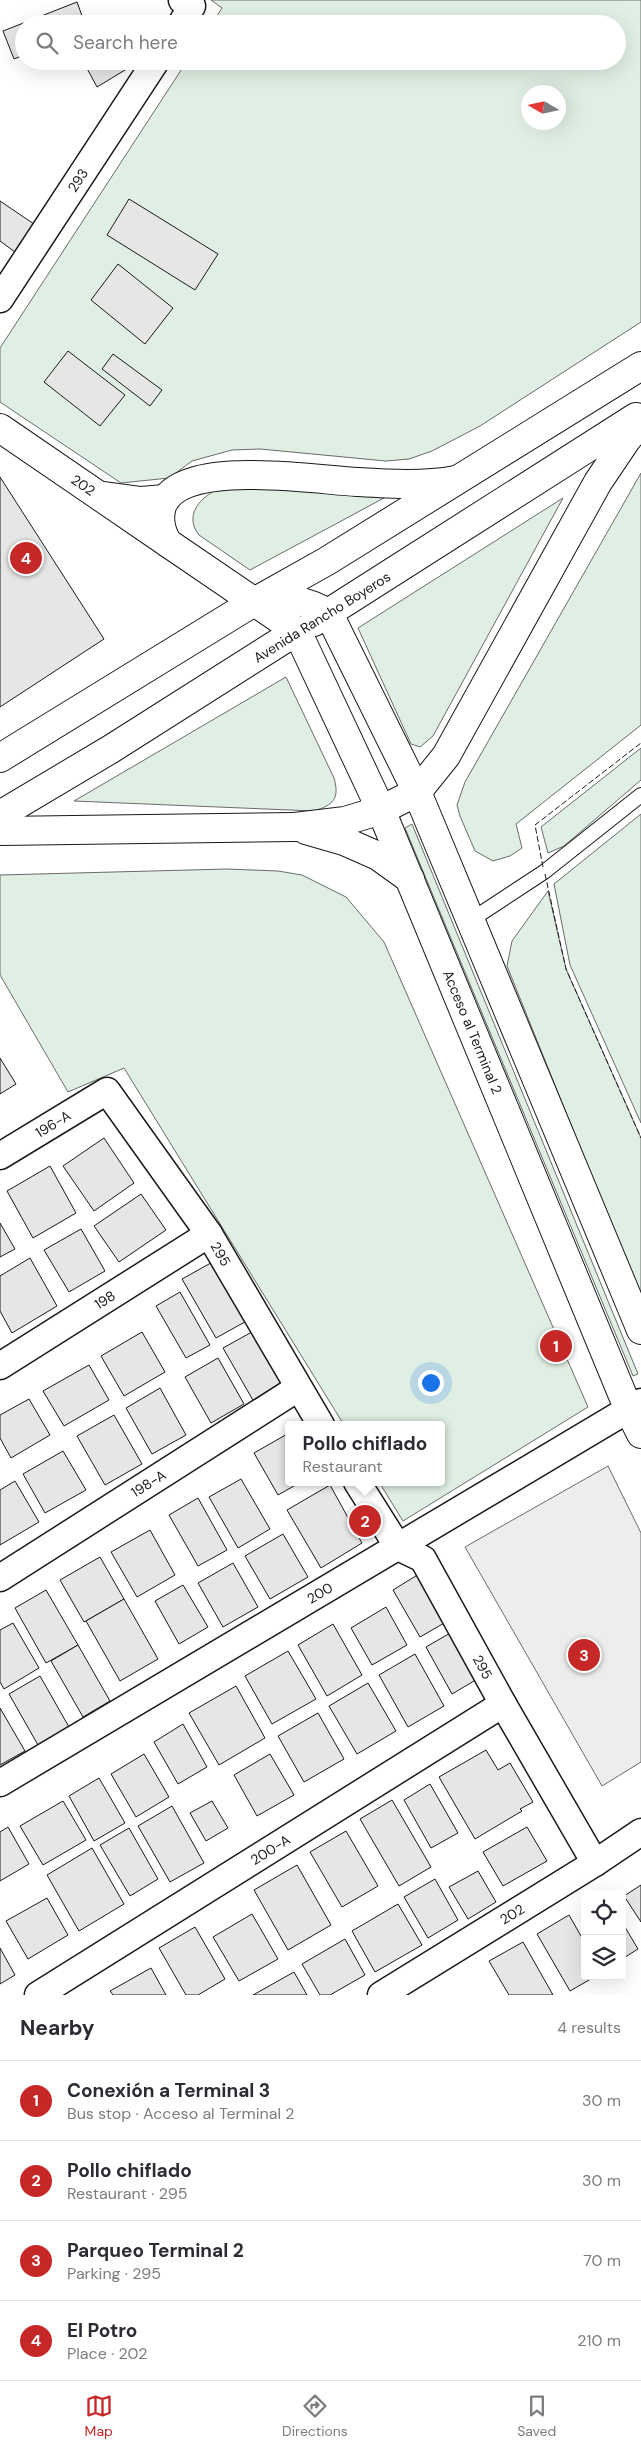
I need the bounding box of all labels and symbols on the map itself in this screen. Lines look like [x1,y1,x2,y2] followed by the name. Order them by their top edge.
[521,85,566,130] north arrow
[64,165,92,196] street label: 293
[68,470,99,500] street label: 202
[10,539,42,577] pin: 4
[250,567,394,667] street label: Avenida Rancho Boyeros
[439,967,506,1097] street label: Acceso al Terminal 2
[32,1106,74,1141] street label: 196-A
[207,1239,235,1269] street label: 295
[91,1286,119,1313] street label: 198
[540,1327,572,1365] pin: 1
[418,1370,444,1396] your location
[128,1466,169,1501] street label: 198-A
[349,1502,381,1540] pin: 2
[304,1578,336,1608] street label: 200
[568,1636,600,1674] pin: 3
[469,1652,497,1682] street label: 295
[247,1830,293,1869] street label: 200-A
[497,1900,528,1928] street label: 202

